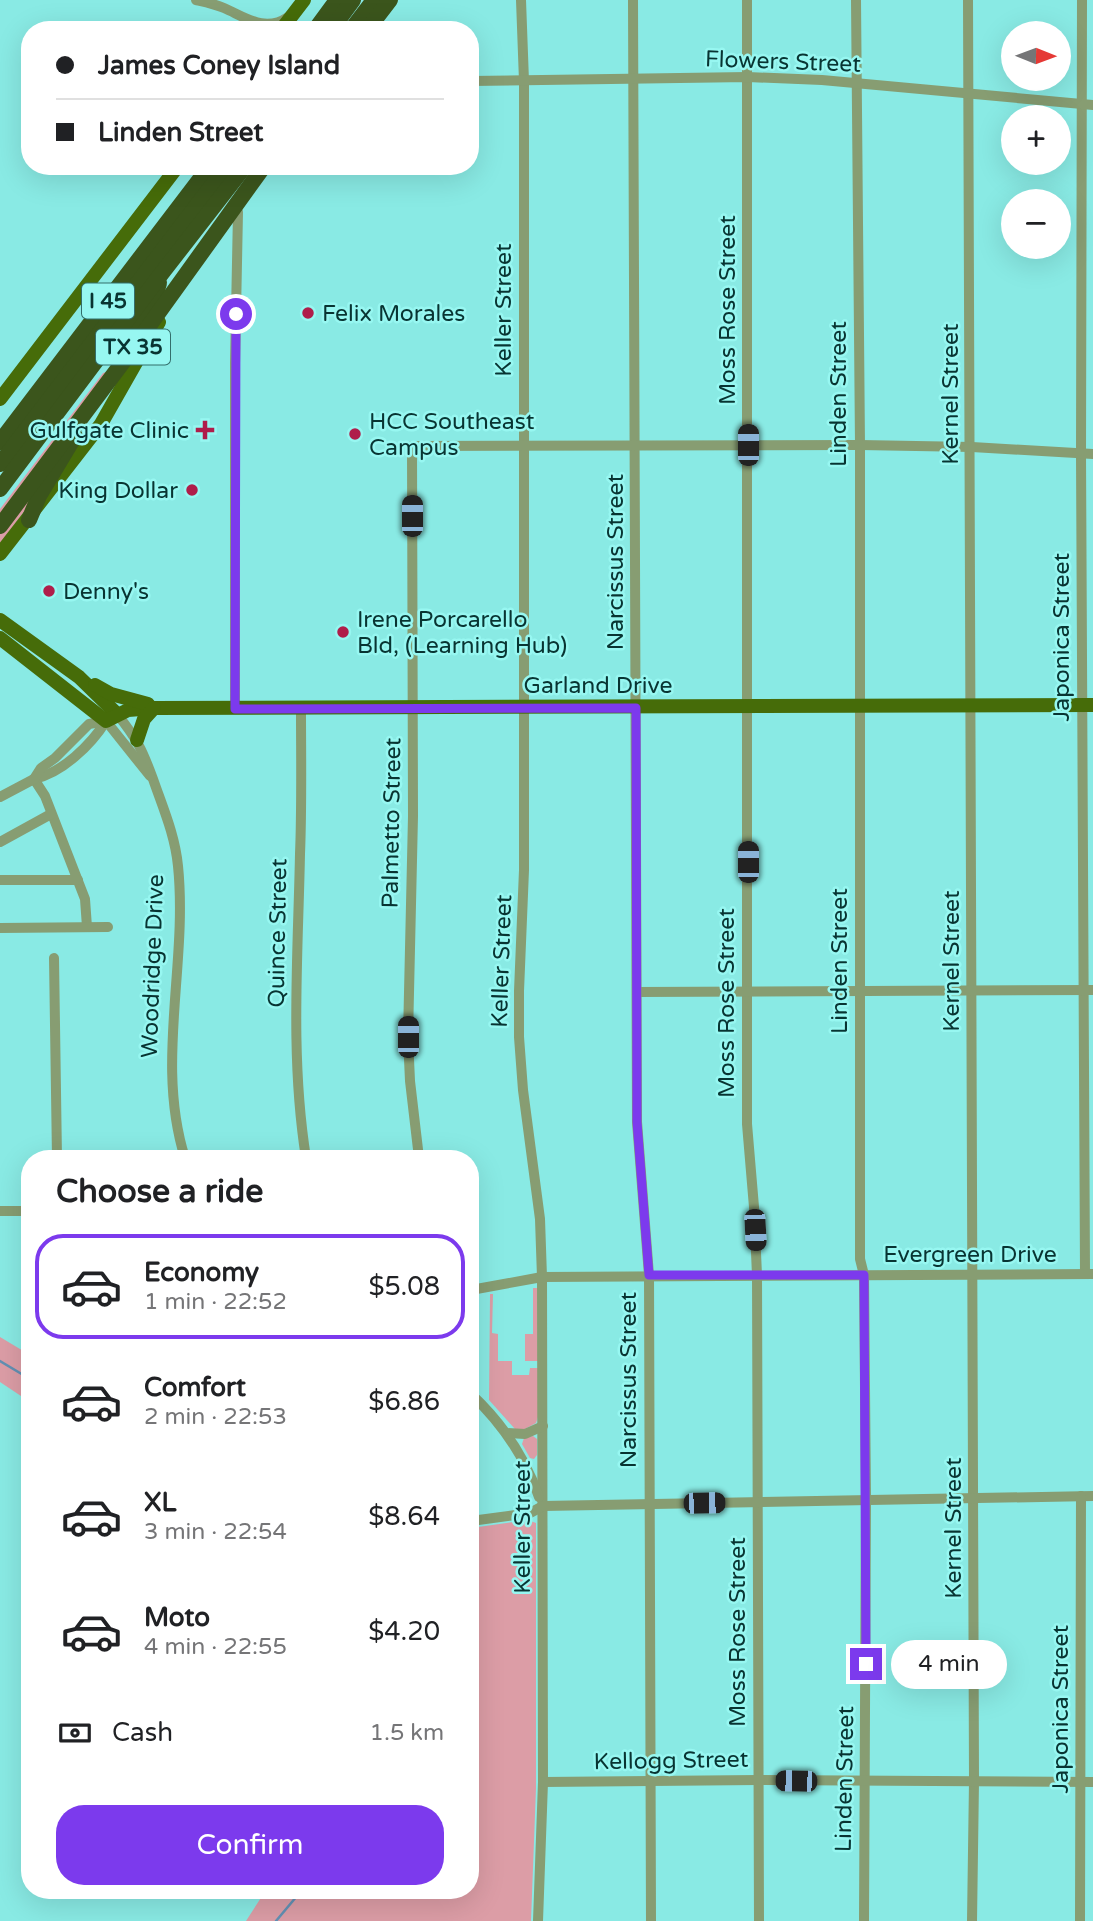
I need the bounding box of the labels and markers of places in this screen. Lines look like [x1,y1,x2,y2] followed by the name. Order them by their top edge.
[322,300,465,328] place label: Felix Morales
[300,305,316,321] marker: Felix Morales
[369,408,535,462] place label: HCC Southeast Campus
[30,417,189,445] place label: Gulfgate Clinic
[195,420,215,440] marker: Gulfgate Clinic
[347,426,363,442] marker: HCC Southeast Campus
[58,477,178,505] place label: King Dollar
[184,482,200,498] marker: King Dollar
[63,578,149,606] place label: Denny's
[41,583,57,599] marker: Denny's
[357,606,567,660] place label: Irene Porcarello Bld, (Learning Hub)
[335,624,351,640] marker: Irene Porcarello Bld, (Learning Hub)

